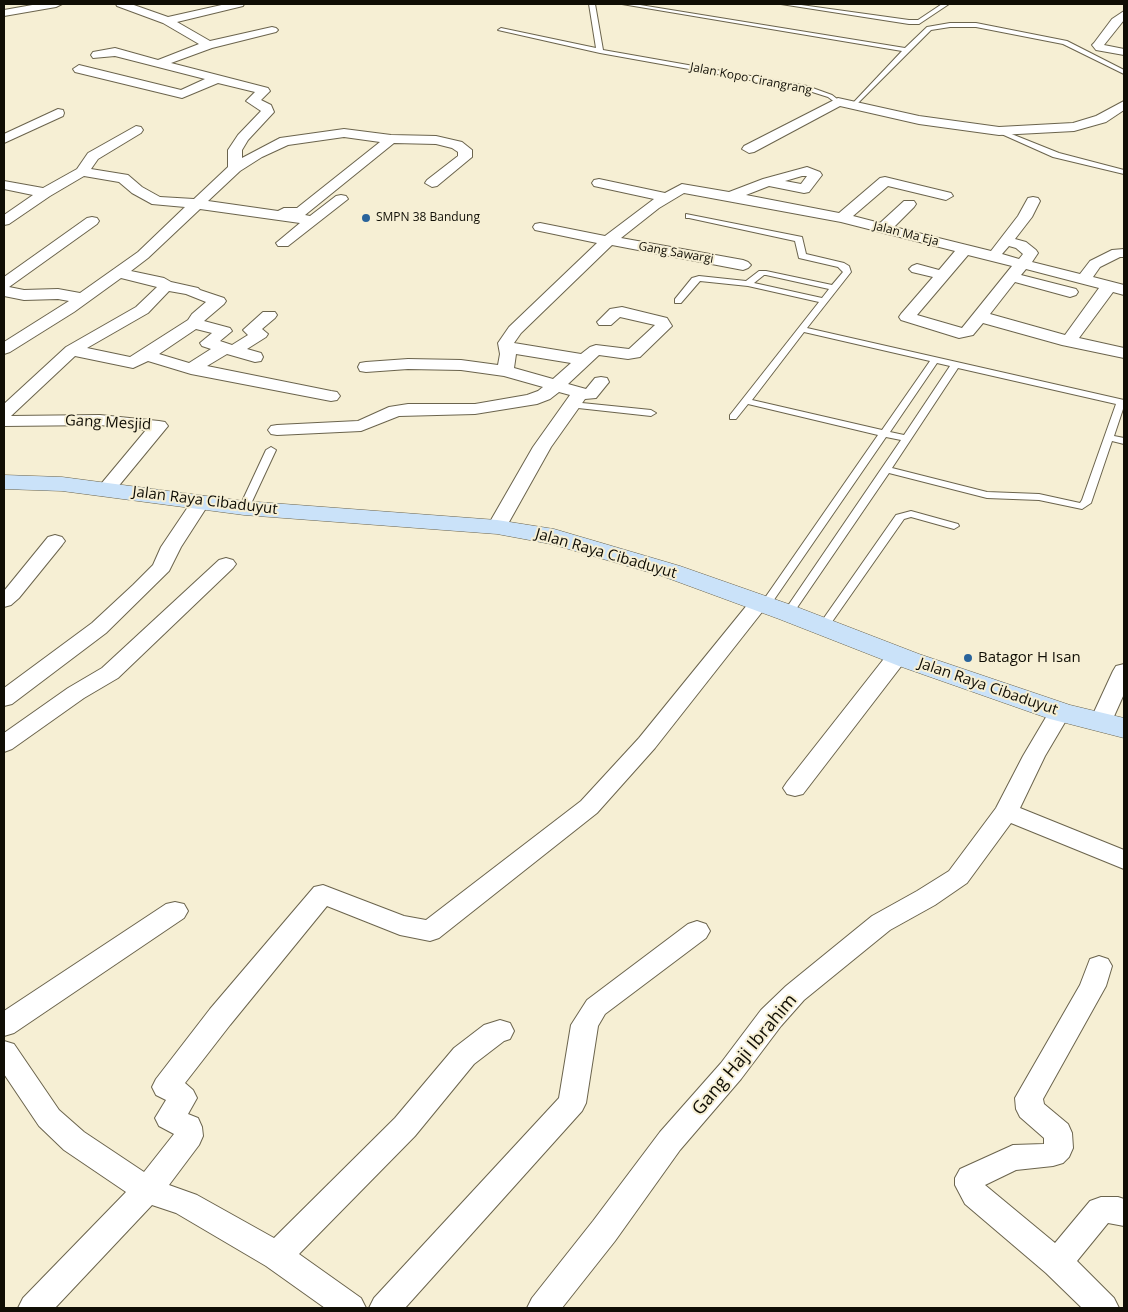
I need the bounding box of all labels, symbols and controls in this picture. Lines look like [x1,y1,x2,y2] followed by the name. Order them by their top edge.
[689,60,813,98] street label: Jalan Kopo Cirangrang
[376,211,480,225] place label: SMPN 38 Bandung
[360,212,372,224] marker: SMPN 38 Bandung
[872,219,940,249] street label: Jalan Ma Eja
[637,239,715,267] street label: Gang Sawargi
[64,412,152,434] street label: Gang Mesjid
[131,483,279,519] street label: Jalan Raya Cibaduyut
[533,525,679,583] street label: Jalan Raya Cibaduyut
[978,649,1081,667] place label: Batagor H Isan
[962,652,974,664] marker: Batagor H Isan
[916,655,1060,719] street label: Jalan Raya Cibaduyut
[688,990,802,1120] street label: Gang Haji Ibrahim

